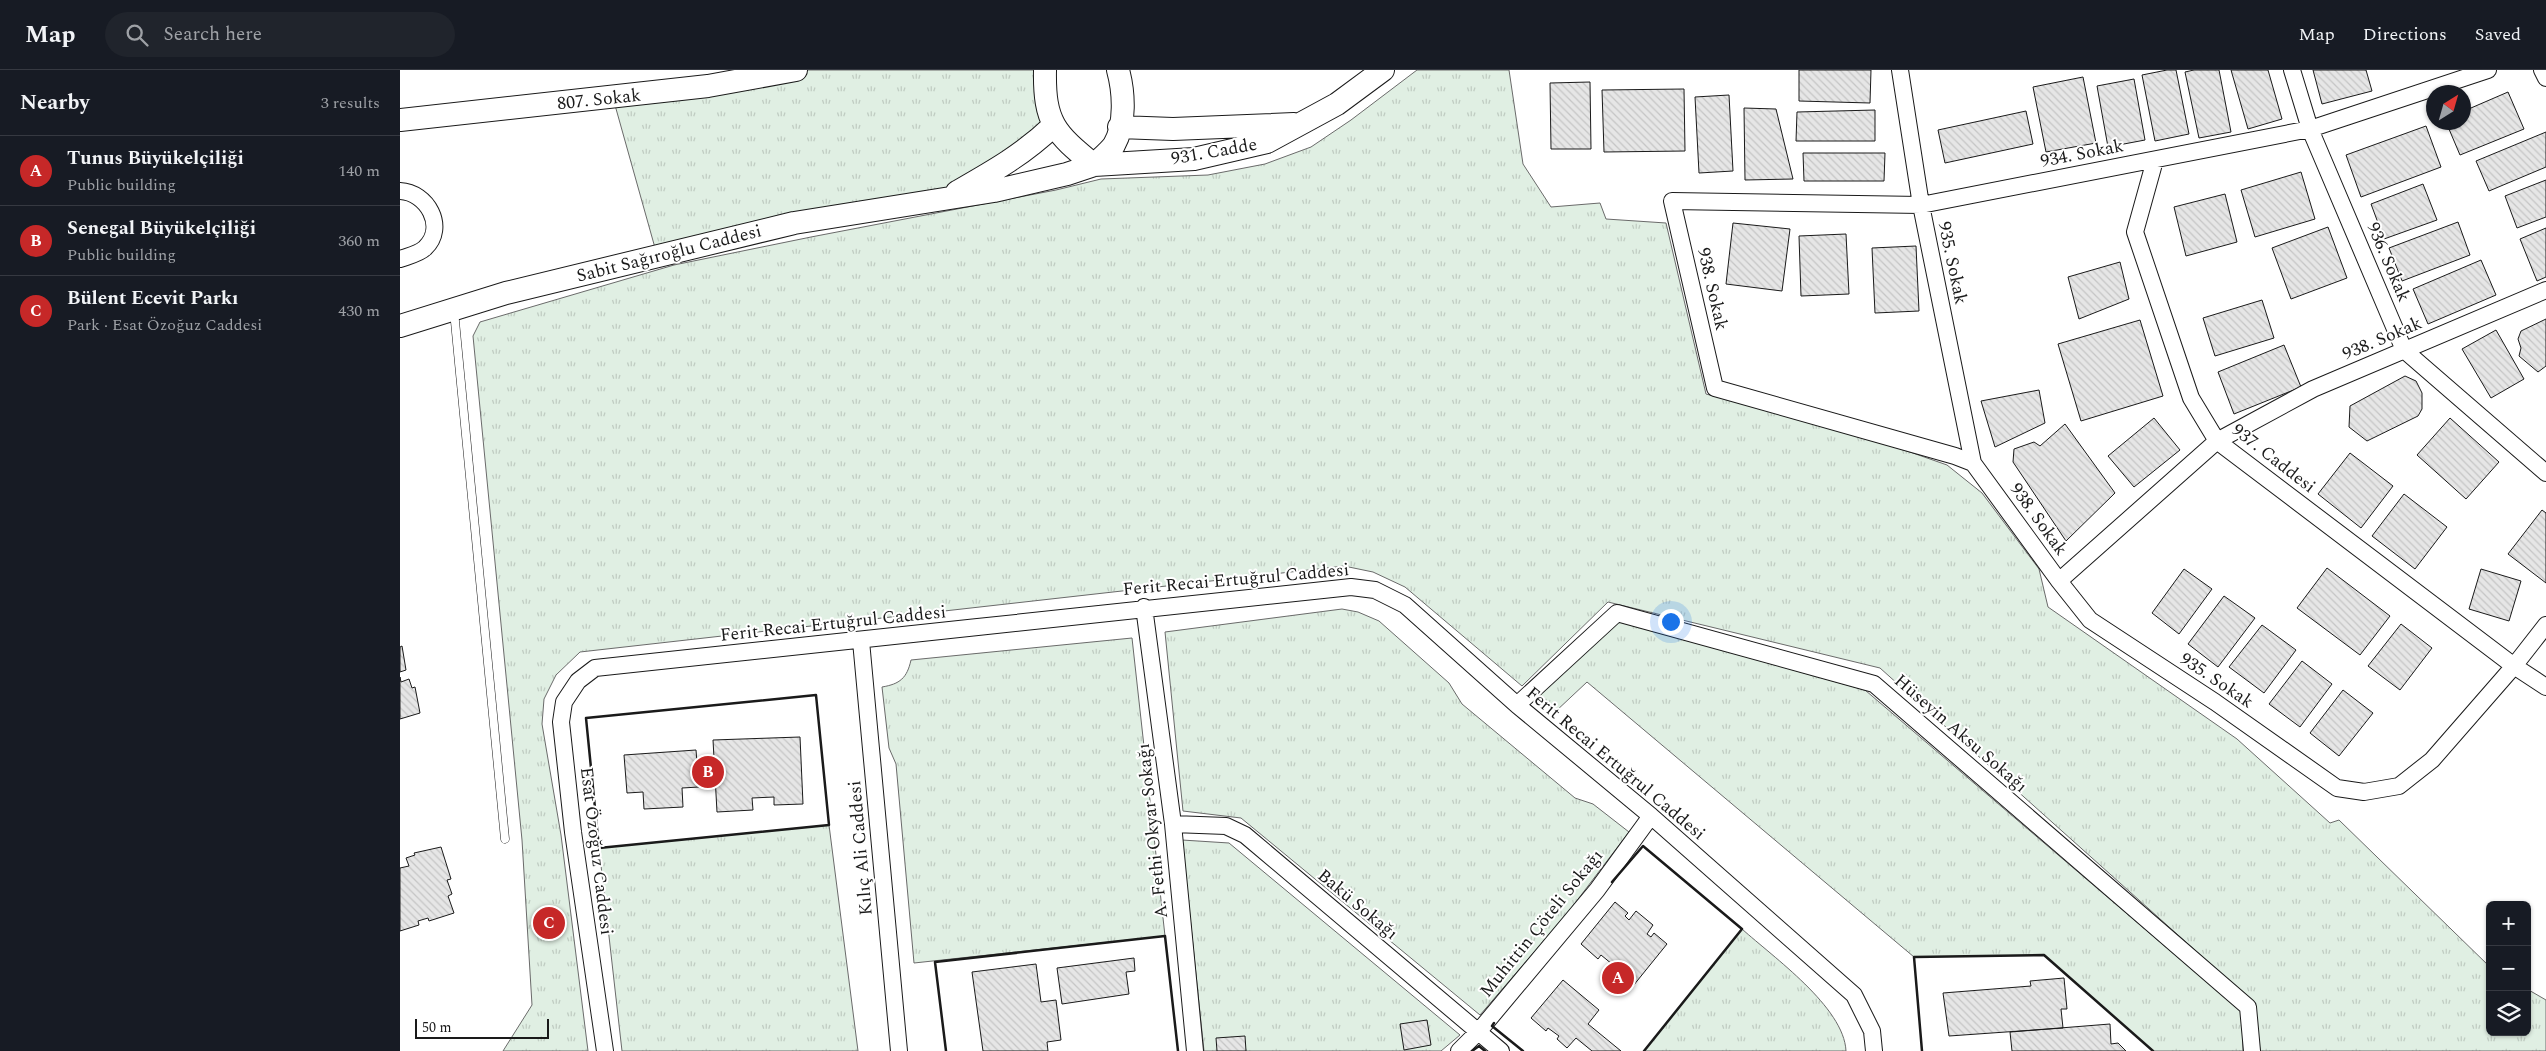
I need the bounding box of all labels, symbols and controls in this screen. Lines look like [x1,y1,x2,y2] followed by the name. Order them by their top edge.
[105,12,455,57] search box
[25,17,75,53] text: Map
[163,20,262,49] text: Search here
[123,21,151,49] icon: search
[2299,21,2335,48] text: Map
[2363,21,2447,48] text: Directions
[2475,21,2521,48] text: Saved
[556,82,642,117] street label: 807. Sokak
[2426,85,2471,130] north arrow
[20,87,90,119] text: Nearby
[321,91,380,115] text: 3 results
[1169,131,1259,172] street label: 931. Cadde
[2038,132,2126,175] street label: 934. Sokak
[67,144,244,173] text: Tunus Büyükelçiliği
[30,159,42,183] text: A
[338,159,380,183] text: 140 m
[67,173,176,197] text: Public building
[67,214,256,243] text: Senegal Büyükelçiliği
[574,217,764,290] street label: Sabit Sağıroğlu Caddesi
[2360,218,2417,306] street label: 936. Sokak
[1931,219,1974,307] street label: 935. Sokak
[30,229,42,253] text: B
[338,229,380,253] text: 360 m
[67,243,176,267] text: Public building
[1690,245,1735,333] street label: 938. Sokak
[67,284,238,313] text: Bülent Ecevit Parkı
[30,299,42,323] text: C
[338,299,380,323] text: 430 m
[2338,310,2426,367] street label: 938. Sokak
[67,313,262,337] text: Park · Esat Özoğuz Caddesi
[2226,417,2321,500] street label: 937. Caddesi
[2003,477,2074,561] street label: 938. Sokak
[1122,556,1350,603] street label: Ferit Recai Ertuğrul Caddesi
[719,598,947,649] street label: Ferit Recai Ertuğrul Caddesi
[1658,609,1684,635] your location
[2174,646,2259,715] street label: 935. Sokak
[1888,668,2033,799] street label: Hüseyin Aksu Sokağı
[1520,680,1711,847] street label: Ferit Recai Ertuğrul Caddesi
[1130,742,1175,920] street label: A. Fethi Okyar Sokağı
[692,753,724,791] pin: B
[573,765,620,937] street label: Esat Özoğuz Caddesi
[841,779,880,917] street label: Kılıç Ali Caddesi
[1473,843,1610,1003] street label: Muhittin Çöteli Sokağı
[1311,862,1404,946] street label: Bakü Sokağı
[2486,901,2531,1036] map controls
[2486,901,2531,946] button: +
[533,904,565,942] pin: C
[2486,946,2531,991] button: −
[1602,959,1634,997] pin: A
[2486,991,2531,1036] button: layers
[415,1016,549,1039] scale bar
[422,1017,452,1038] text: 50 m

